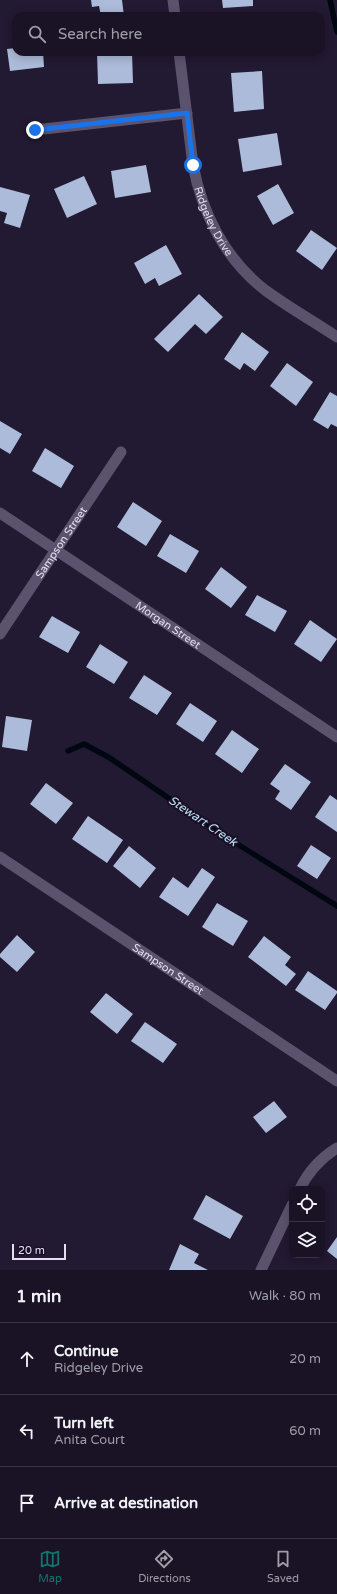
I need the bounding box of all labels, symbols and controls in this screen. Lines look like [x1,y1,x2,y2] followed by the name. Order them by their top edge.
[12,12,325,56] search box
[26,23,48,45] icon: search
[58,25,142,43] text: Search here
[26,121,44,139] route end
[184,156,202,174] route start
[191,185,235,259] street label: Ridgeley Drive
[33,504,90,581] street label: Sampson Street
[133,599,203,652] street label: Morgan Street
[166,793,241,850] water label: Stewart Creek
[130,941,206,998] street label: Sampson Street
[289,1186,325,1258] map controls
[289,1186,325,1222] button: locate
[289,1222,325,1258] button: layers
[12,1242,66,1261] scale bar
[18,1244,45,1257] text: 20 m
[16,1286,61,1307] text: 1 min
[249,1288,321,1304] text: Walk · 80 m
[54,1342,118,1360] text: Continue
[16,1348,38,1370] icon: ahead
[289,1351,321,1367] text: 20 m
[54,1360,143,1376] text: Ridgeley Drive
[54,1414,114,1432] text: Turn left
[16,1420,38,1442] icon: left
[289,1423,321,1439] text: 60 m
[54,1432,125,1448] text: Anita Court
[16,1492,38,1514] icon: arrive
[54,1494,198,1512] text: Arrive at destination
[38,1548,62,1585] tab: Map
[138,1548,191,1585] tab: Directions
[267,1548,299,1585] tab: Saved

